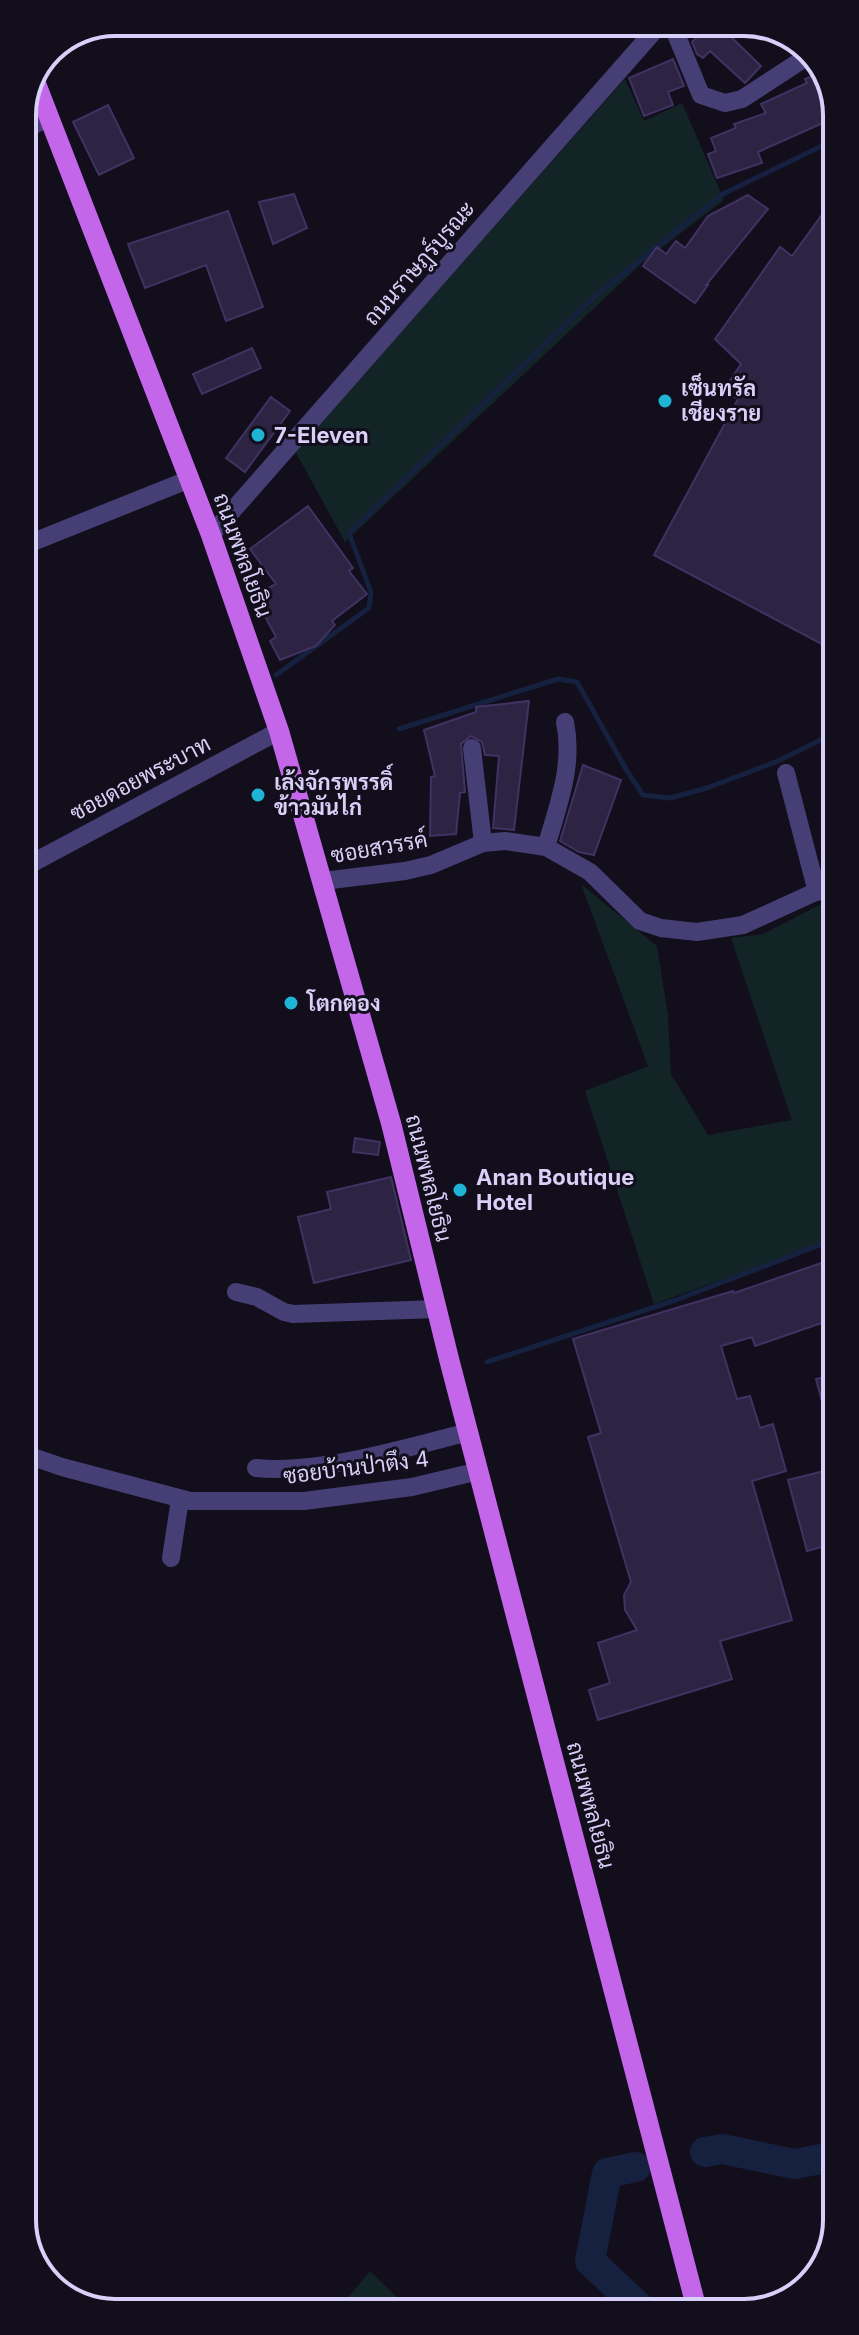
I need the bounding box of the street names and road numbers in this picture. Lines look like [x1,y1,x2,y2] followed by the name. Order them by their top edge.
[357,195,482,332] street label: ถนนราษฎร์บูรณะ
[209,489,278,621] street label: ถนนพหลโยธิน
[65,730,215,826] street label: ซอยดอยพระบาท
[328,825,429,868] street label: ซอยสวรรค์
[401,1111,458,1244] street label: ถนนพหลโยธิน
[281,1444,430,1489] street label: ซอยบ้านป่าตึง 4
[562,1738,621,1871] street label: ถนนพหลโยธิน

